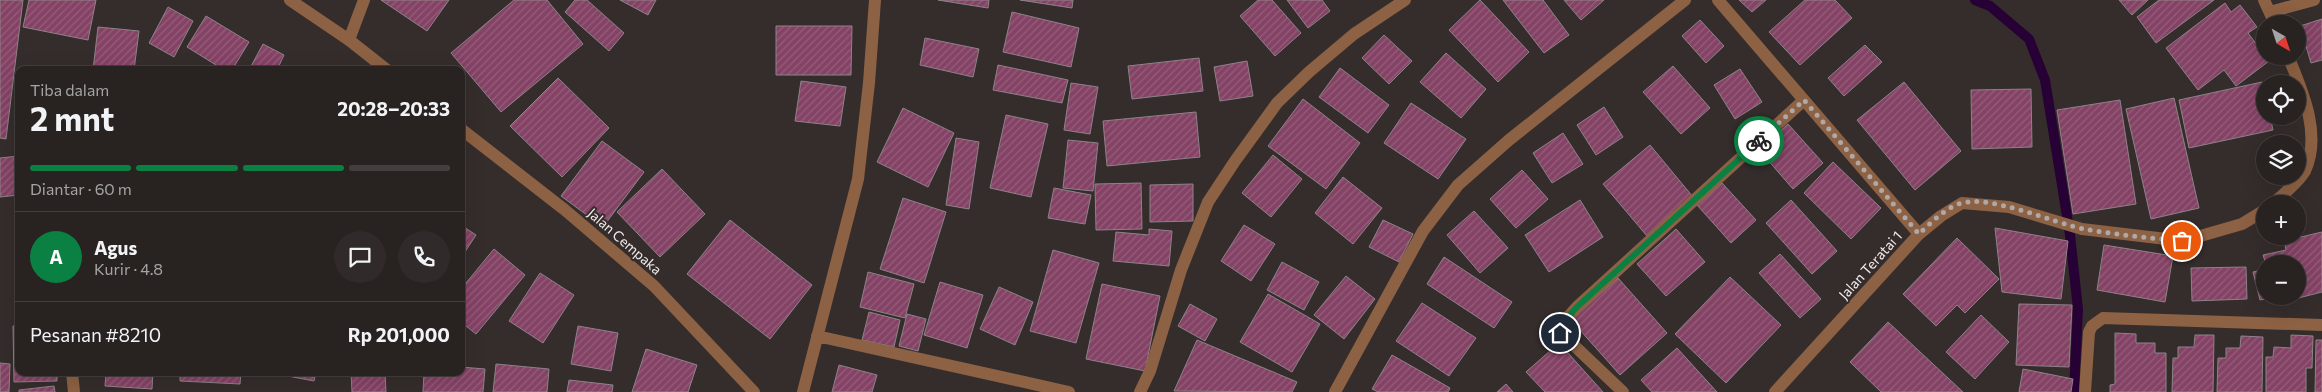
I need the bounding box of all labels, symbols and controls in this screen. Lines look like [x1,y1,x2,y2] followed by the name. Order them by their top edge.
[2256,15,2306,65] north arrow
[2256,15,2306,305] map controls
[2256,75,2306,125] button: locate
[30,80,109,99] text: Tiba dalam
[337,97,450,120] text: 20:28–20:33
[30,98,114,138] text: 2 mnt
[1734,116,1784,166] courier
[1745,127,1773,155] icon: bike
[2256,135,2306,185] button: layers
[30,179,132,198] text: Diantar · 60 m
[2256,195,2306,245] button: +
[584,204,666,278] street label: Jalan Cempaka
[2161,220,2203,262] pin
[1835,227,1905,303] street label: Jalan Teratai 1
[2168,227,2196,255] icon: bag
[334,231,386,283] button: chat
[398,231,450,283] button: phone
[94,236,137,259] text: Agus
[49,245,63,268] text: A
[2256,255,2306,305] button: −
[94,259,163,278] text: Kurir · 4.8
[1539,312,1581,354] pin
[1546,319,1574,347] icon: home
[30,323,161,346] text: Pesanan #8210
[348,323,450,346] text: Rp 201,000

